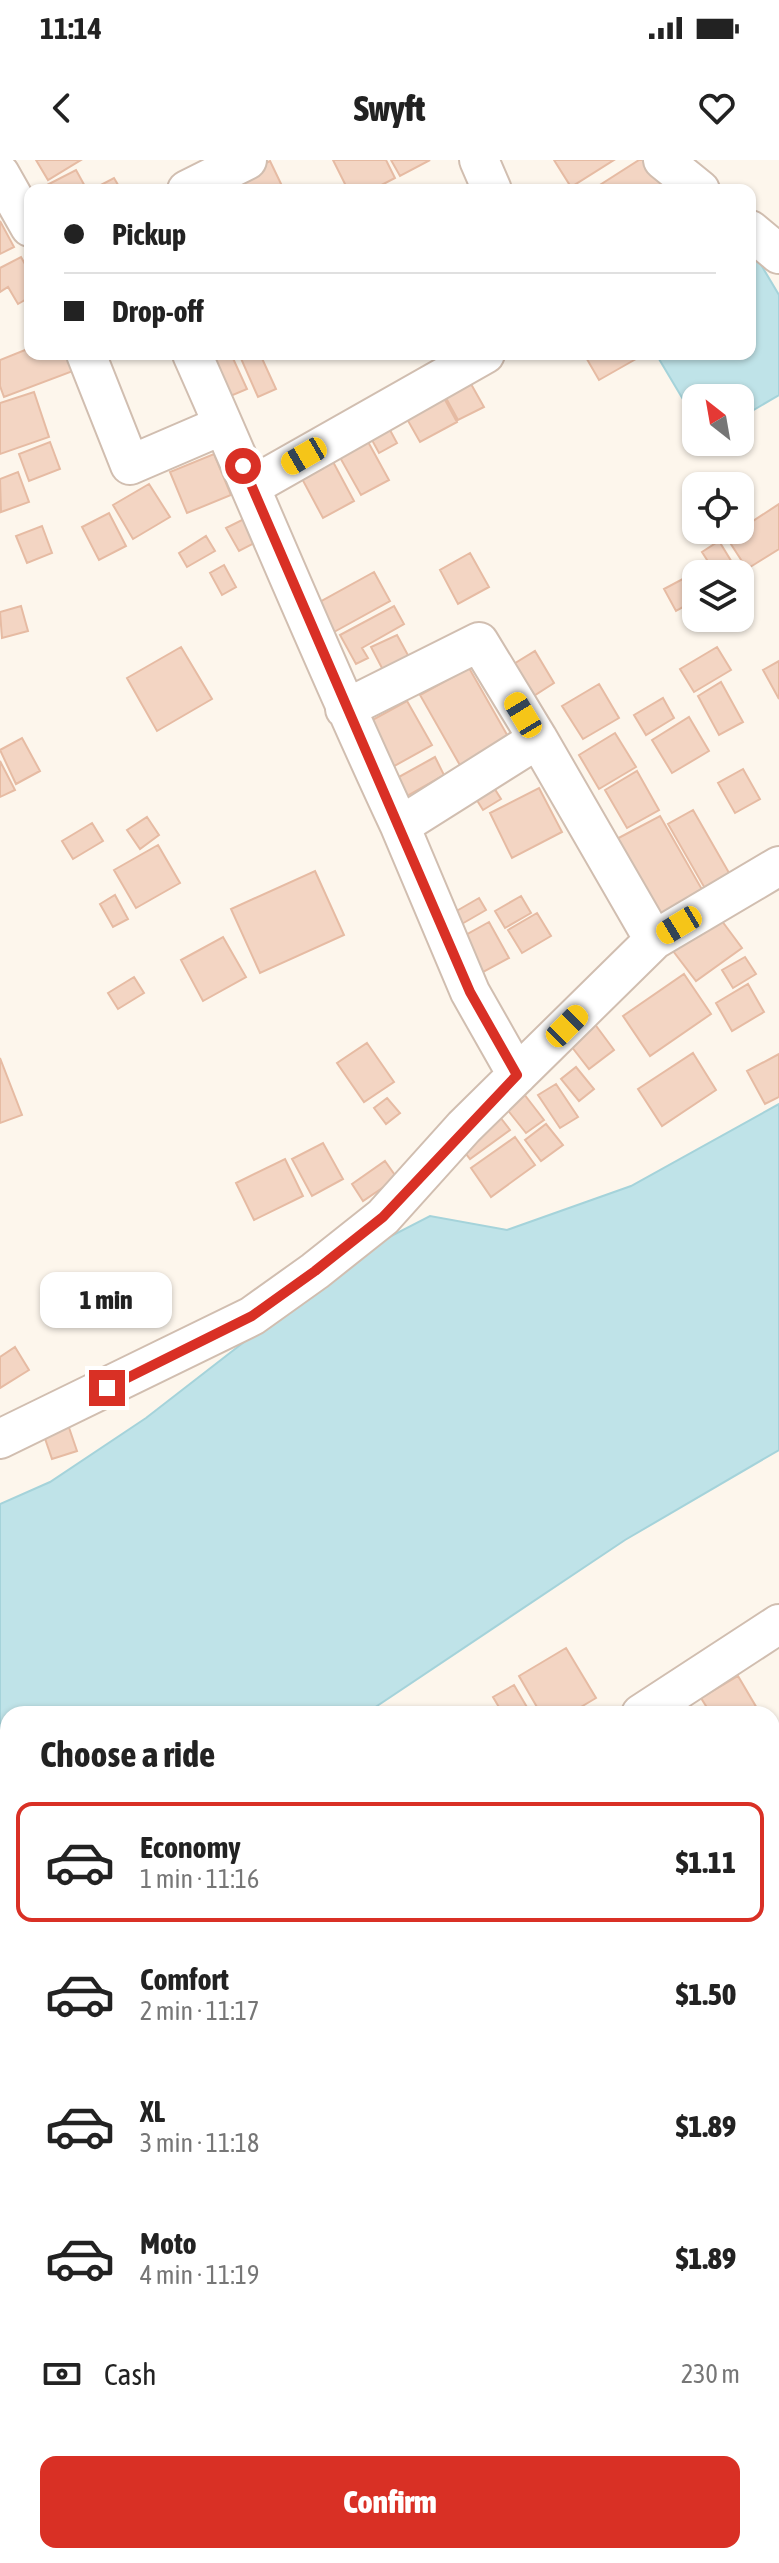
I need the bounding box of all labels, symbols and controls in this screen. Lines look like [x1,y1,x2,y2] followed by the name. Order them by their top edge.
[40,11,102,45] text: 11:14
[40,86,84,130] icon: back
[695,86,739,130] icon: heart
[354,87,425,129] text: Swyft
[112,217,186,251] text: Pickup
[112,294,204,328] text: Drop-off
[682,384,754,456] north arrow
[682,384,754,632] map controls
[277,434,331,478] car
[225,448,261,484] route start
[682,472,754,544] button: locate
[682,560,754,632] button: layers
[500,688,546,742] car
[652,902,706,948] car
[542,1001,592,1051] car
[41,1272,173,1328] callout: 1 min
[79,1285,133,1315] text: 1 min
[89,1370,125,1406] route end
[40,1733,215,1775] text: Choose a ride
[44,1826,116,1898] icon: car
[140,1830,241,1864] text: Economy
[676,1845,736,1879] text: $1.11
[140,1864,259,1894] text: 1 min · 11:16
[44,1958,116,2030] icon: car
[140,1962,229,1996] text: Comfort
[676,1977,736,2011] text: $1.50
[140,1996,259,2026] text: 2 min · 11:17
[44,2090,116,2162] icon: car
[140,2094,165,2128] text: XL
[676,2109,736,2143] text: $1.89
[140,2128,259,2158] text: 3 min · 11:18
[44,2222,116,2294] icon: car
[140,2226,197,2260] text: Moto
[676,2241,736,2275] text: $1.89
[140,2260,259,2290] text: 4 min · 11:19
[40,2352,84,2396] icon: cash
[104,2357,157,2391] text: Cash
[681,2359,740,2389] text: 230 m
[40,2456,740,2548] button: Confirm

